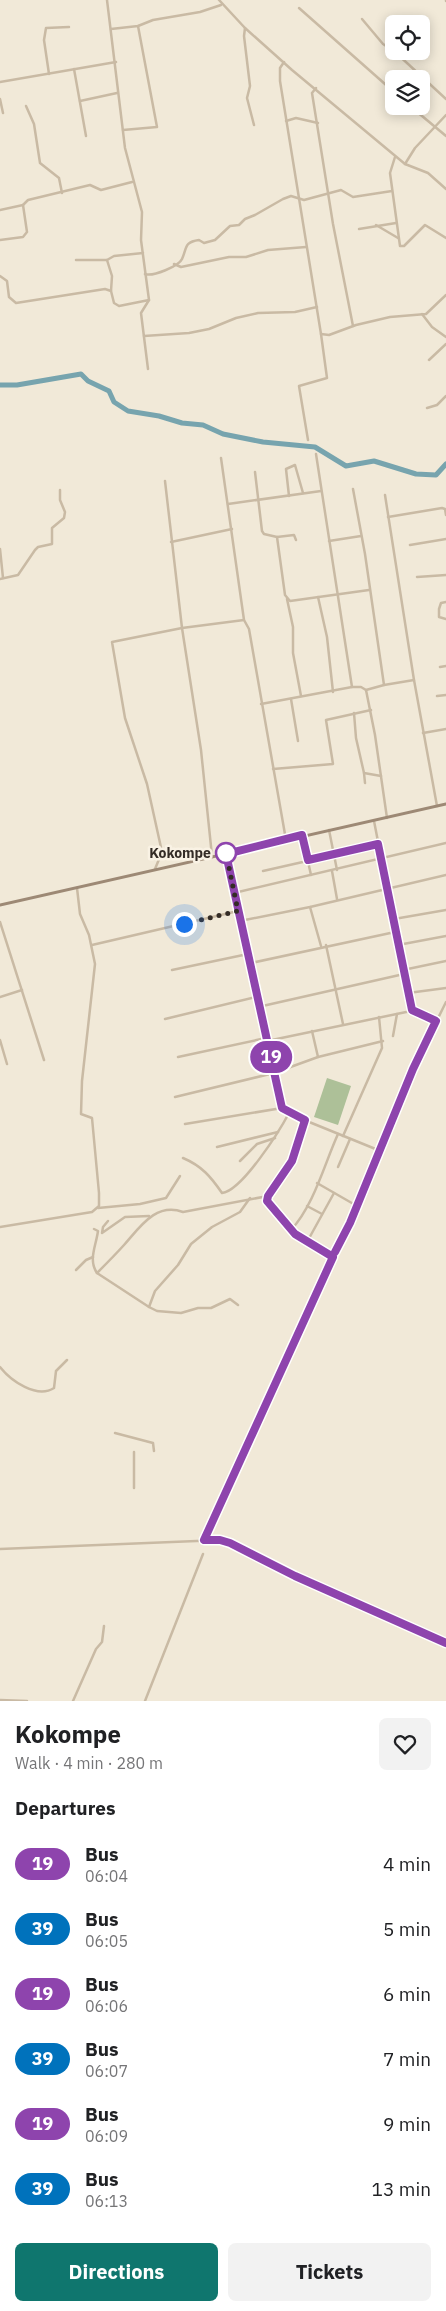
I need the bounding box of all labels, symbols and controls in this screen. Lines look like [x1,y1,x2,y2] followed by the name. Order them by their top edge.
[385,15,430,115] map controls
[385,15,430,60] button: locate
[385,70,430,115] button: layers
[215,842,237,864] marker: Kokompe
[149,844,211,862] place label: Kokompe
[172,912,197,937] your location
[248,1041,294,1073] line badge: 19
[260,1045,282,1068] text: 19
[15,1718,121,1750] text: Kokompe
[379,1718,431,1770] button: heart
[15,1753,163,1773] text: Walk · 4 min · 280 m
[15,1796,115,1820] text: Departures
[85,1842,119,1866] text: Bus
[32,1852,53,1875] text: 19
[383,1852,431,1876] text: 4 min
[85,1866,128,1886] text: 06:04
[85,1907,119,1931] text: Bus
[32,1917,53,1940] text: 39
[383,1917,431,1941] text: 5 min
[85,1931,128,1951] text: 06:05
[85,1972,119,1996] text: Bus
[32,1982,53,2005] text: 19
[383,1982,431,2006] text: 6 min
[85,1996,128,2016] text: 06:06
[85,2037,119,2061] text: Bus
[32,2047,53,2070] text: 39
[383,2047,431,2071] text: 7 min
[85,2061,128,2081] text: 06:07
[85,2102,119,2126] text: Bus
[32,2112,53,2135] text: 19
[383,2112,431,2136] text: 9 min
[85,2126,128,2146] text: 06:09
[85,2167,119,2191] text: Bus
[32,2177,53,2200] text: 39
[372,2177,431,2201] text: 13 min
[85,2191,128,2211] text: 06:13
[15,2243,218,2301] button: Directions
[228,2243,431,2301] button: Tickets

